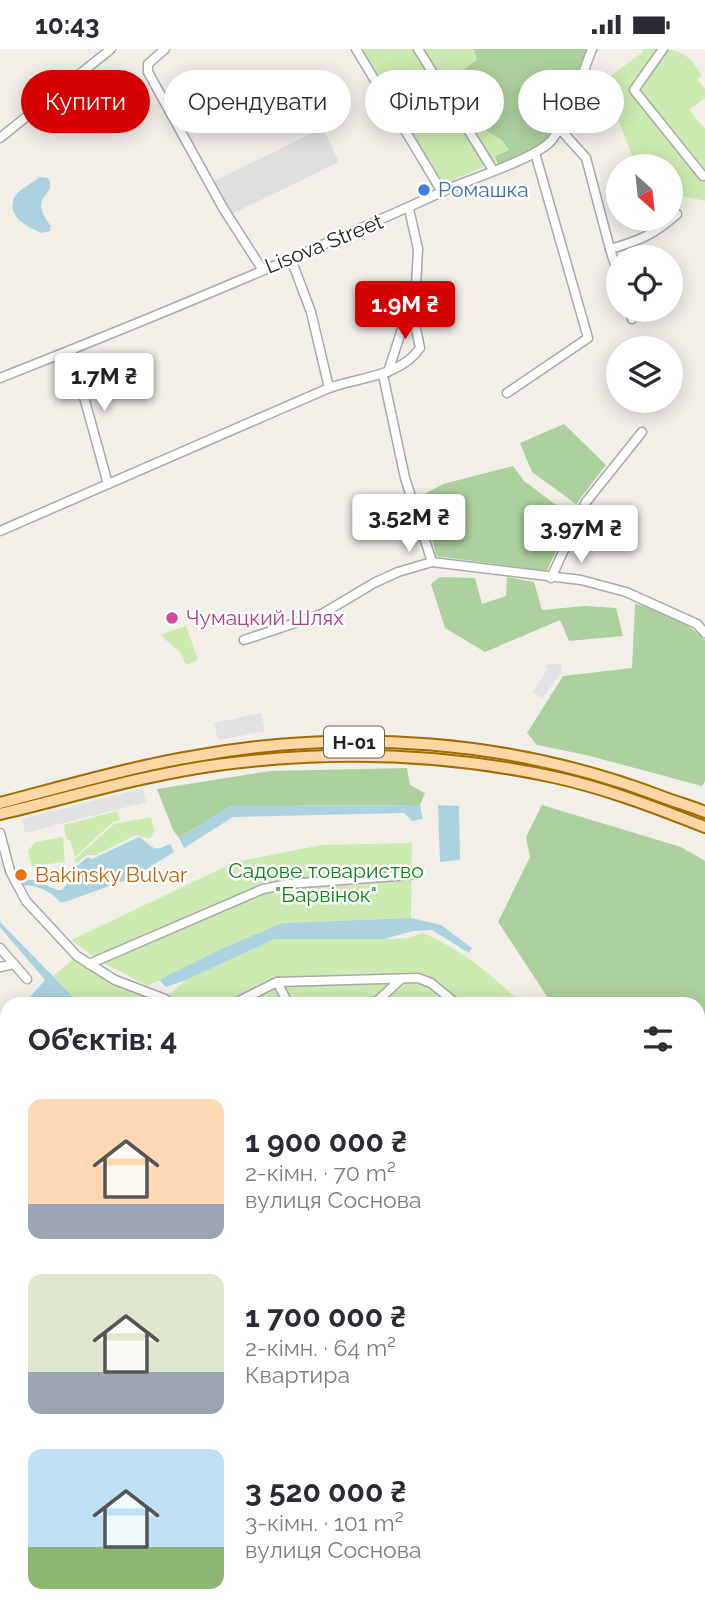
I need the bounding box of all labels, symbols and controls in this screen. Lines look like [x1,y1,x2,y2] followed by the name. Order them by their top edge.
[35,10,100,40] text: 10:43
[21,70,150,133] chip: Купити
[164,70,351,133] chip: Орендувати
[365,70,504,133] chip: Фільтри
[518,70,624,133] chip: Нове
[606,154,682,231] north arrow
[606,154,683,413] map controls
[438,177,529,202] place label: Ромашка
[416,182,432,198] marker: Ромашка
[261,209,386,279] street label: Lisova Street
[606,245,683,322] button: locate
[348,281,462,341] pin: 1.9M ₴
[371,290,439,317] text: 1.9M ₴
[606,336,683,413] button: layers
[47,353,161,413] pin: 1.7M ₴
[71,362,137,389] text: 1.7M ₴
[344,495,474,554] pin: 3.52M ₴
[368,503,450,530] text: 3.52M ₴
[516,505,646,565] pin: 3.97M ₴
[540,514,622,541] text: 3.97M ₴
[186,605,344,630] place label: Чумацкий Шлях
[164,610,180,626] marker: Чумацкий Шлях
[324,727,384,757] road number: Н-01
[228,858,424,907] park label: Садове товариство "Барвінок"
[35,862,188,887] place label: Bakinsky Bulvar
[13,867,29,883] marker: Bakinsky Bulvar
[639,1020,677,1058] icon: filters
[28,1022,177,1057] text: Об’єктів: 4
[245,1124,407,1159] text: 1 900 000 ₴
[84,1127,168,1211] icon: home
[245,1159,396,1186] text: 2-кімн. · 70 m²
[245,1186,422,1213] text: вулиця Соснова
[245,1299,406,1334] text: 1 700 000 ₴
[84,1302,168,1386] icon: home
[245,1334,396,1361] text: 2-кімн. · 64 m²
[245,1361,350,1388] text: Квартира
[245,1474,407,1509] text: 3 520 000 ₴
[84,1477,168,1561] icon: home
[245,1509,404,1536] text: 3-кімн. · 101 m²
[245,1536,422,1563] text: вулиця Соснова

